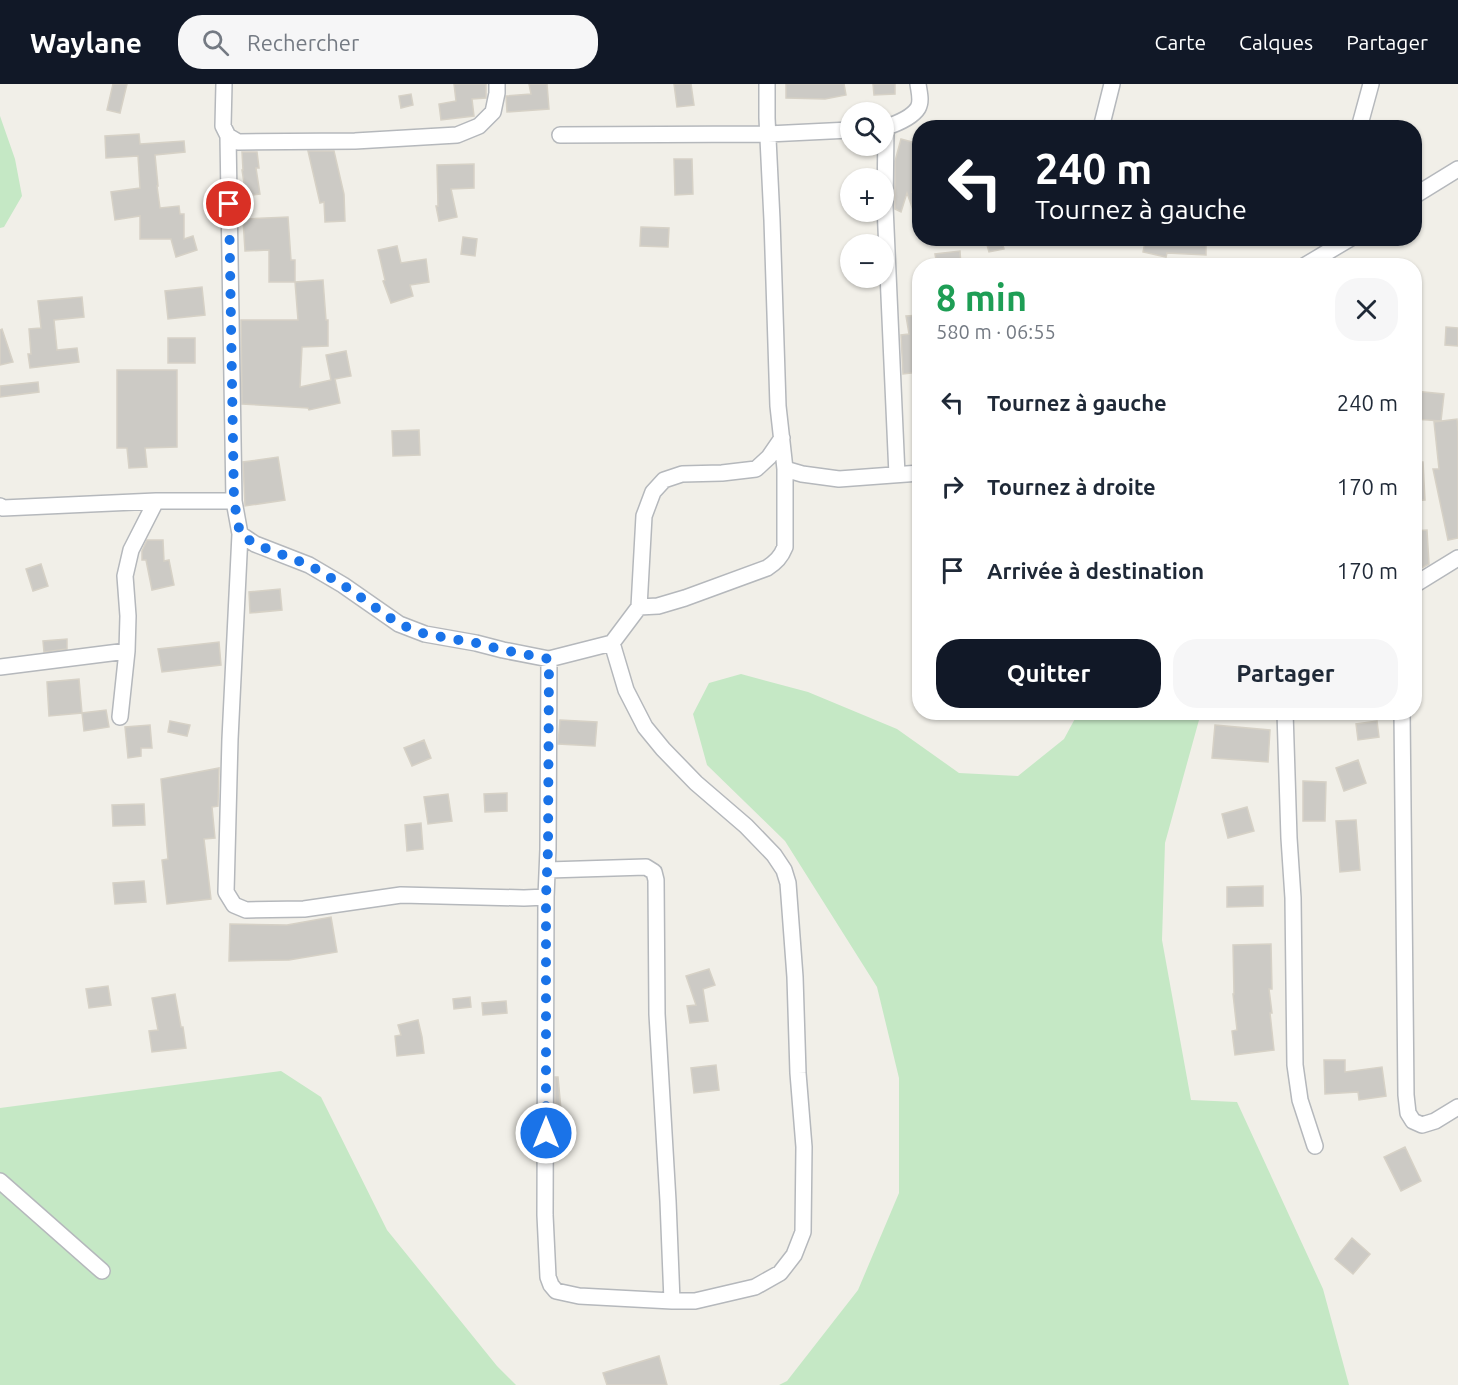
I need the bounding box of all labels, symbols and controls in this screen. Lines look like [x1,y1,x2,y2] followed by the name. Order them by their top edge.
[178,15,598,69] search box
[199,26,232,59] icon: search
[30,27,142,58] text: Waylane
[247,30,359,55] text: Rechercher
[1155,30,1206,54] text: Carte
[1239,30,1313,54] text: Calques
[1346,30,1428,54] text: Partager
[840,102,894,288] map controls
[840,102,894,156] button: search
[936,144,1014,222] icon: left
[1035,145,1152,192] text: 240 m
[840,168,894,222] button: +
[203,178,254,229] pin
[212,187,245,220] icon: arrive
[1035,194,1247,224] text: Tournez à gauche
[840,234,894,288] button: −
[936,277,1027,318] text: 8 min
[1335,278,1398,341] button: close
[936,320,1056,343] text: 580 m · 06:55
[936,386,969,419] icon: left
[987,390,1167,415] text: Tournez à gauche
[1337,390,1398,415] text: 240 m
[936,470,969,503] icon: right
[987,474,1156,499] text: Tournez à droite
[1337,474,1398,499] text: 170 m
[936,554,969,587] icon: arrive
[987,558,1204,583] text: Arrivée à destination
[1337,558,1398,583] text: 170 m
[936,639,1161,708] button: Quitter
[1173,639,1398,708] button: Partager
[514,1101,578,1165] position arrow

